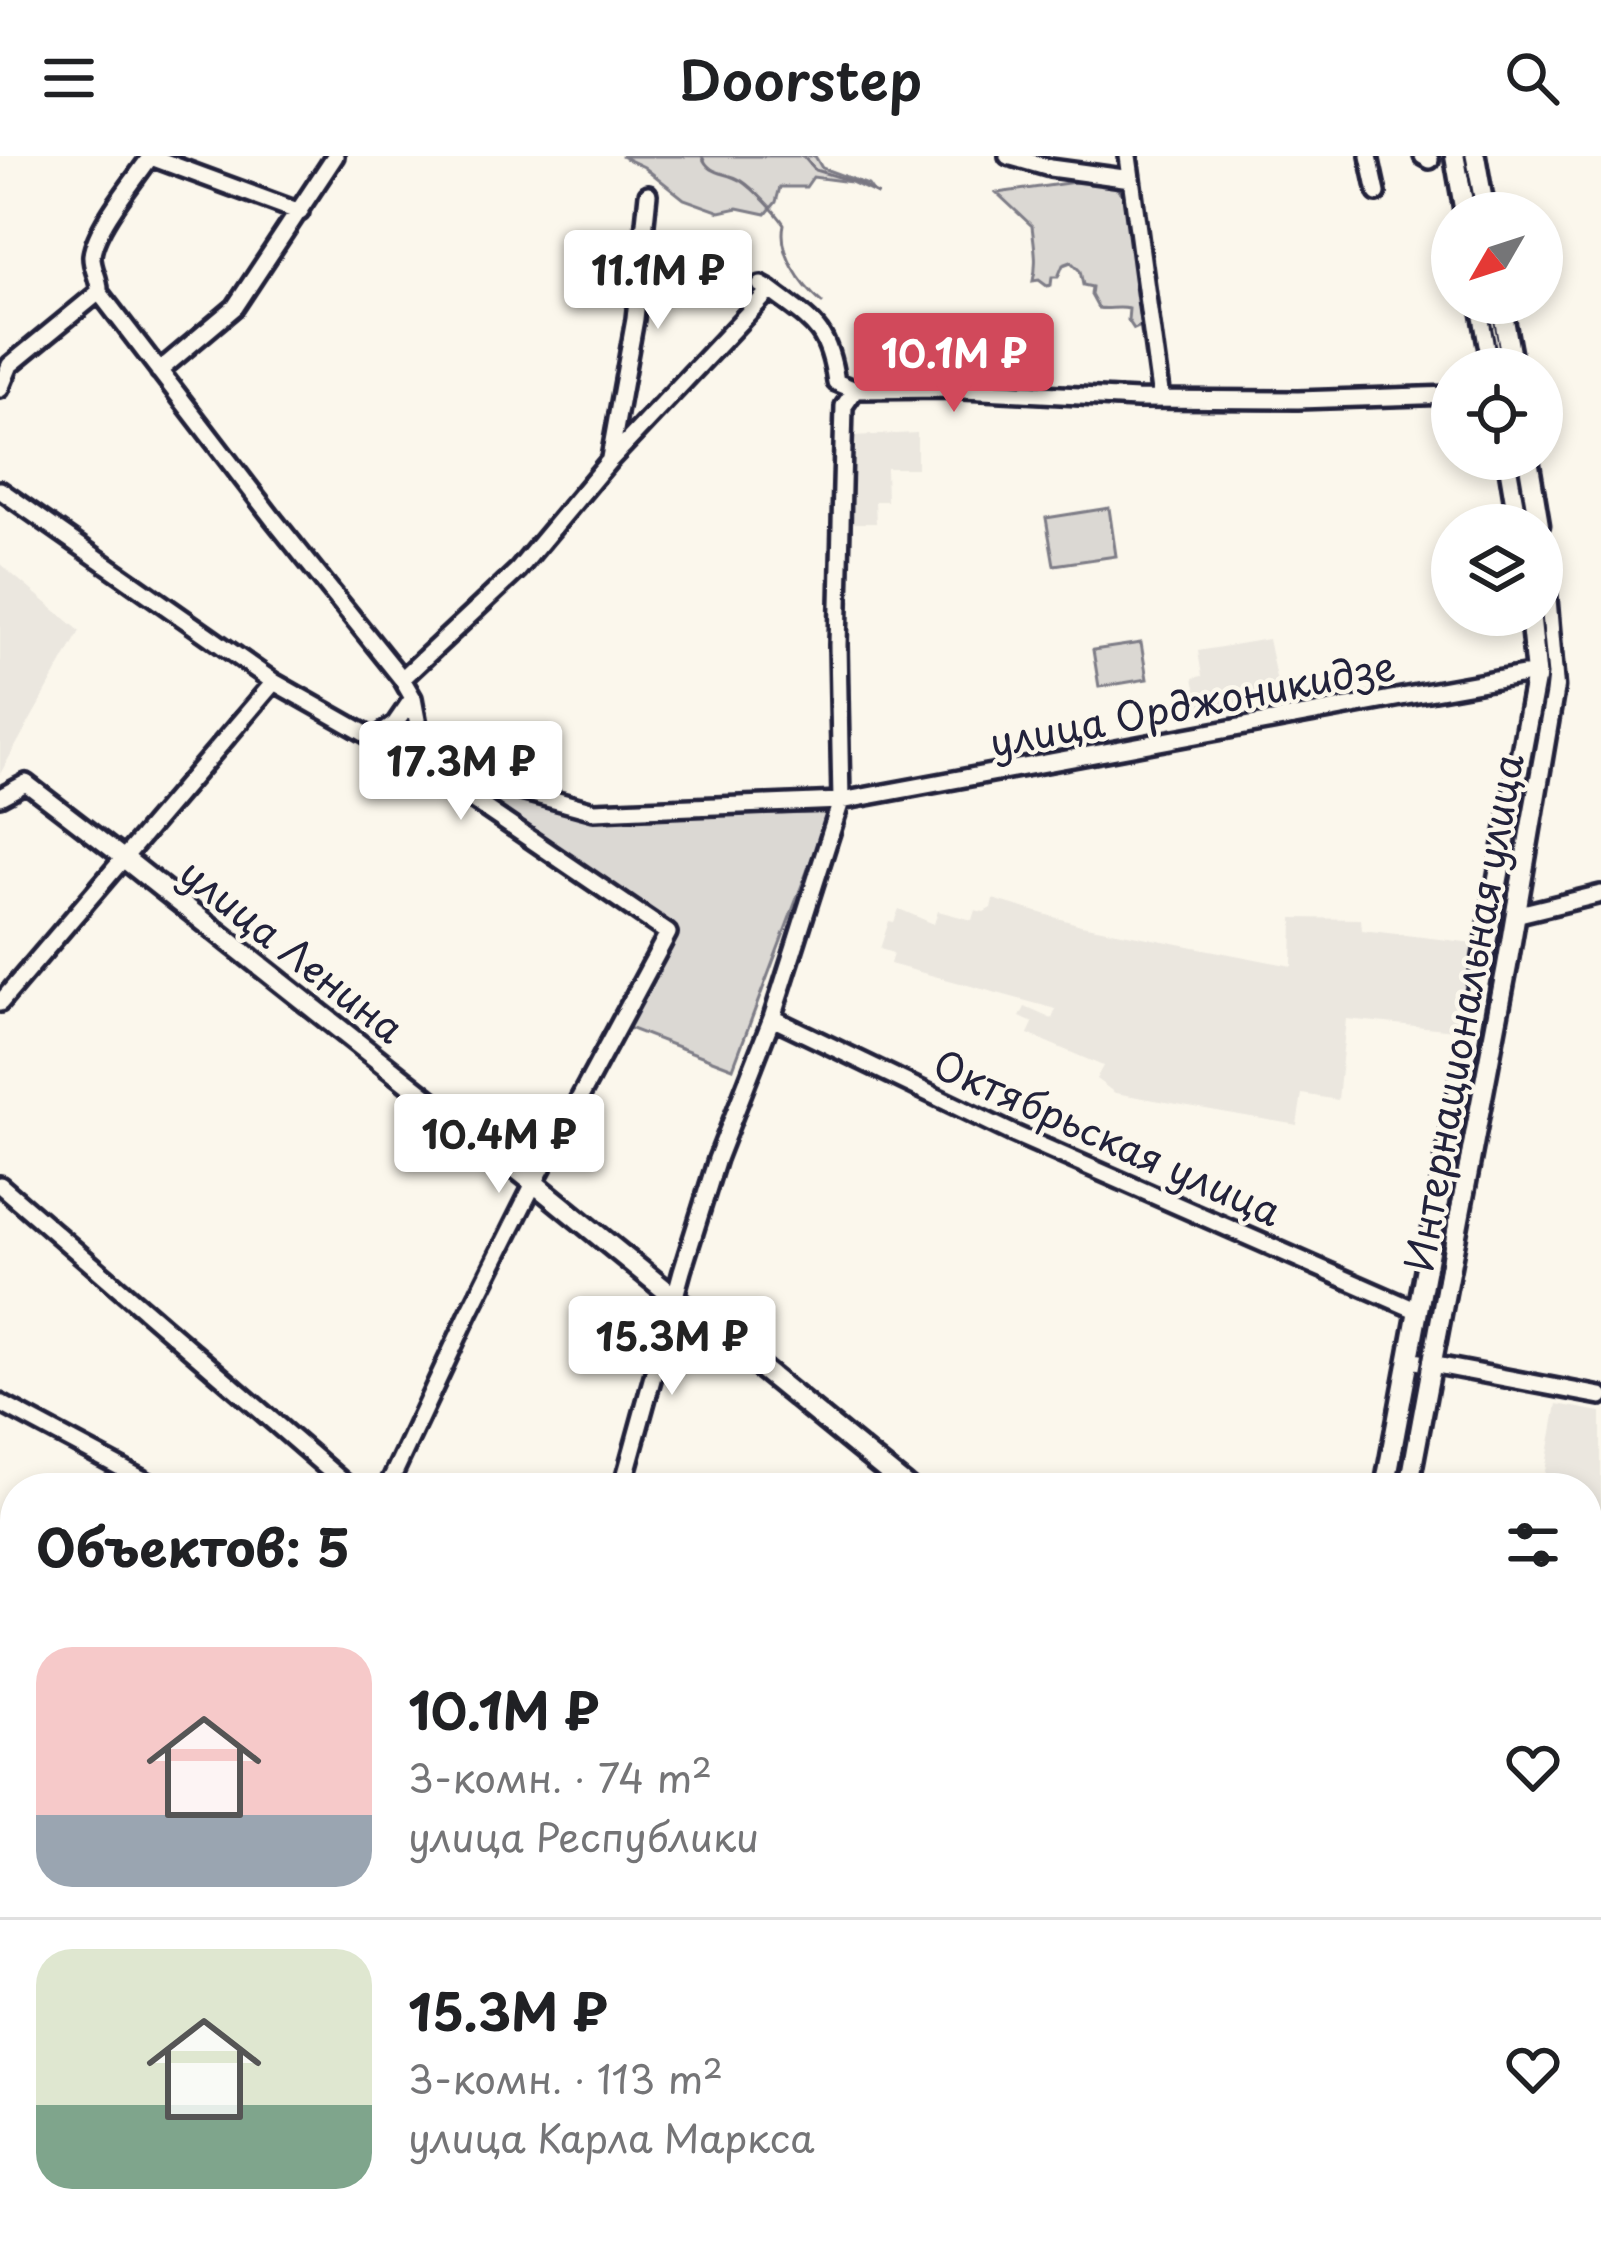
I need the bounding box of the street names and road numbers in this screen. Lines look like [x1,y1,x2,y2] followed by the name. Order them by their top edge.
[984,634,1400,770] street label: улица Орджоникидзе
[1387,748,1537,1275] street label: Интернациональная улица
[168,842,418,1056] street label: улица Ленина
[925,1033,1292,1239] street label: Октябрьская улица

